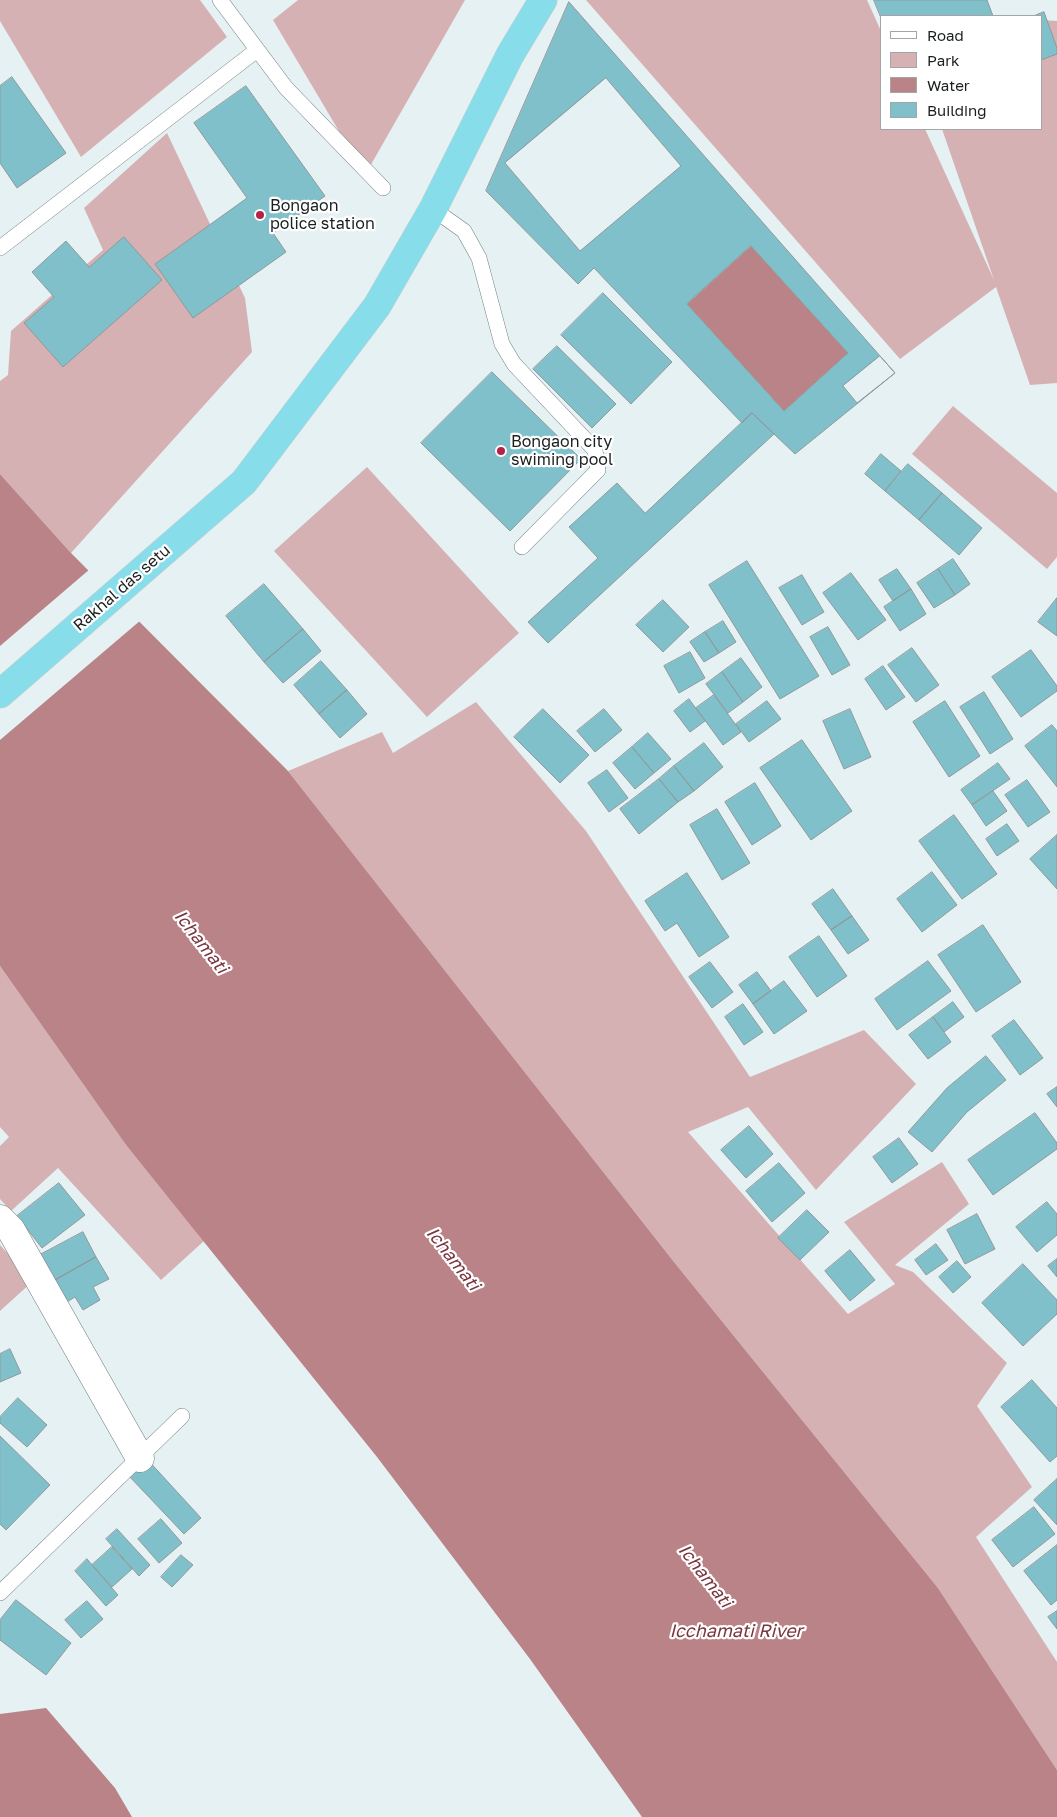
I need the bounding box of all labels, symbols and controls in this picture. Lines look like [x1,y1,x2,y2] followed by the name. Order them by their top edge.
[880,15,1042,130] legend
[927,26,964,44] text: Road
[927,51,959,69] text: Park
[927,76,970,94] text: Water
[927,101,987,119] text: Building
[270,196,375,234] place label: Bongaon police station
[254,209,266,221] marker: Bongaon police station
[511,432,613,470] place label: Bongaon city swiming pool
[495,445,507,457] marker: Bongaon city swiming pool
[70,541,174,635] street label: Rakhal das setu
[170,906,232,978] water label: Ichamati
[422,1223,484,1295] water label: Ichamati
[674,1540,736,1612] water label: Ichamati
[669,1620,803,1642] water label: Icchamati River

